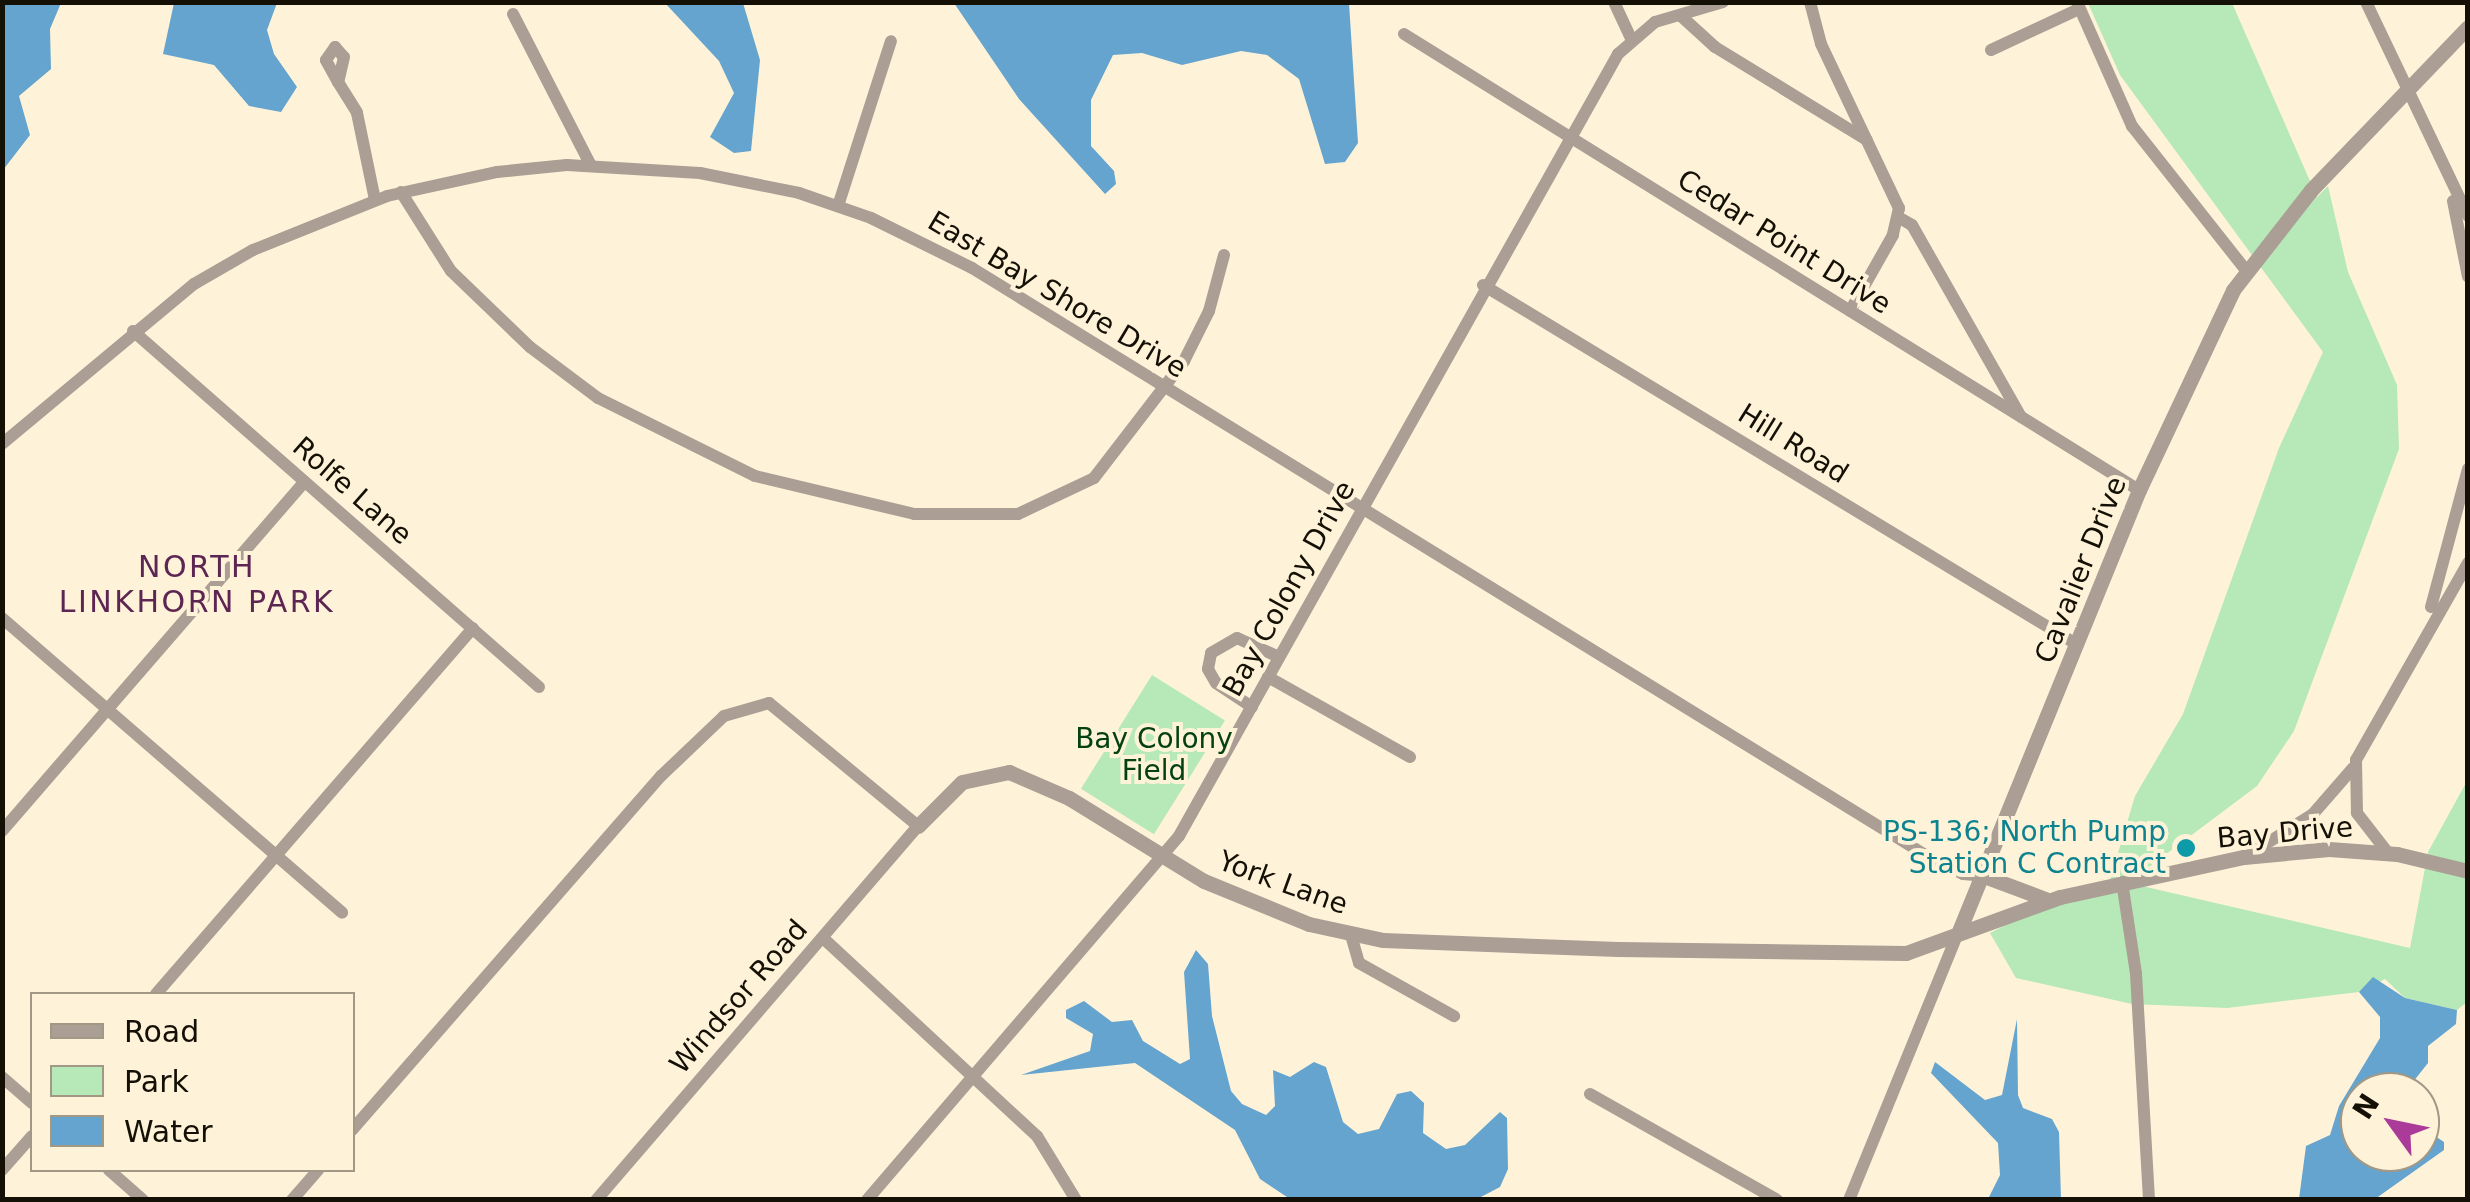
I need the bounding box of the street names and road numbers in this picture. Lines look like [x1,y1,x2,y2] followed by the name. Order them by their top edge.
[1671,163,1897,321] street label: Cedar Point Drive
[922,205,1192,385] street label: East Bay Shore Drive
[1732,397,1854,491] street label: Hill Road
[286,430,418,552] street label: Rolfe Lane
[2028,472,2134,668] street label: Cavalier Drive
[1216,475,1362,703] street label: Bay Colony Drive
[2216,810,2354,856] street label: Bay Drive
[1214,844,1352,922] street label: York Lane
[663,913,815,1081] street label: Windsor Road

